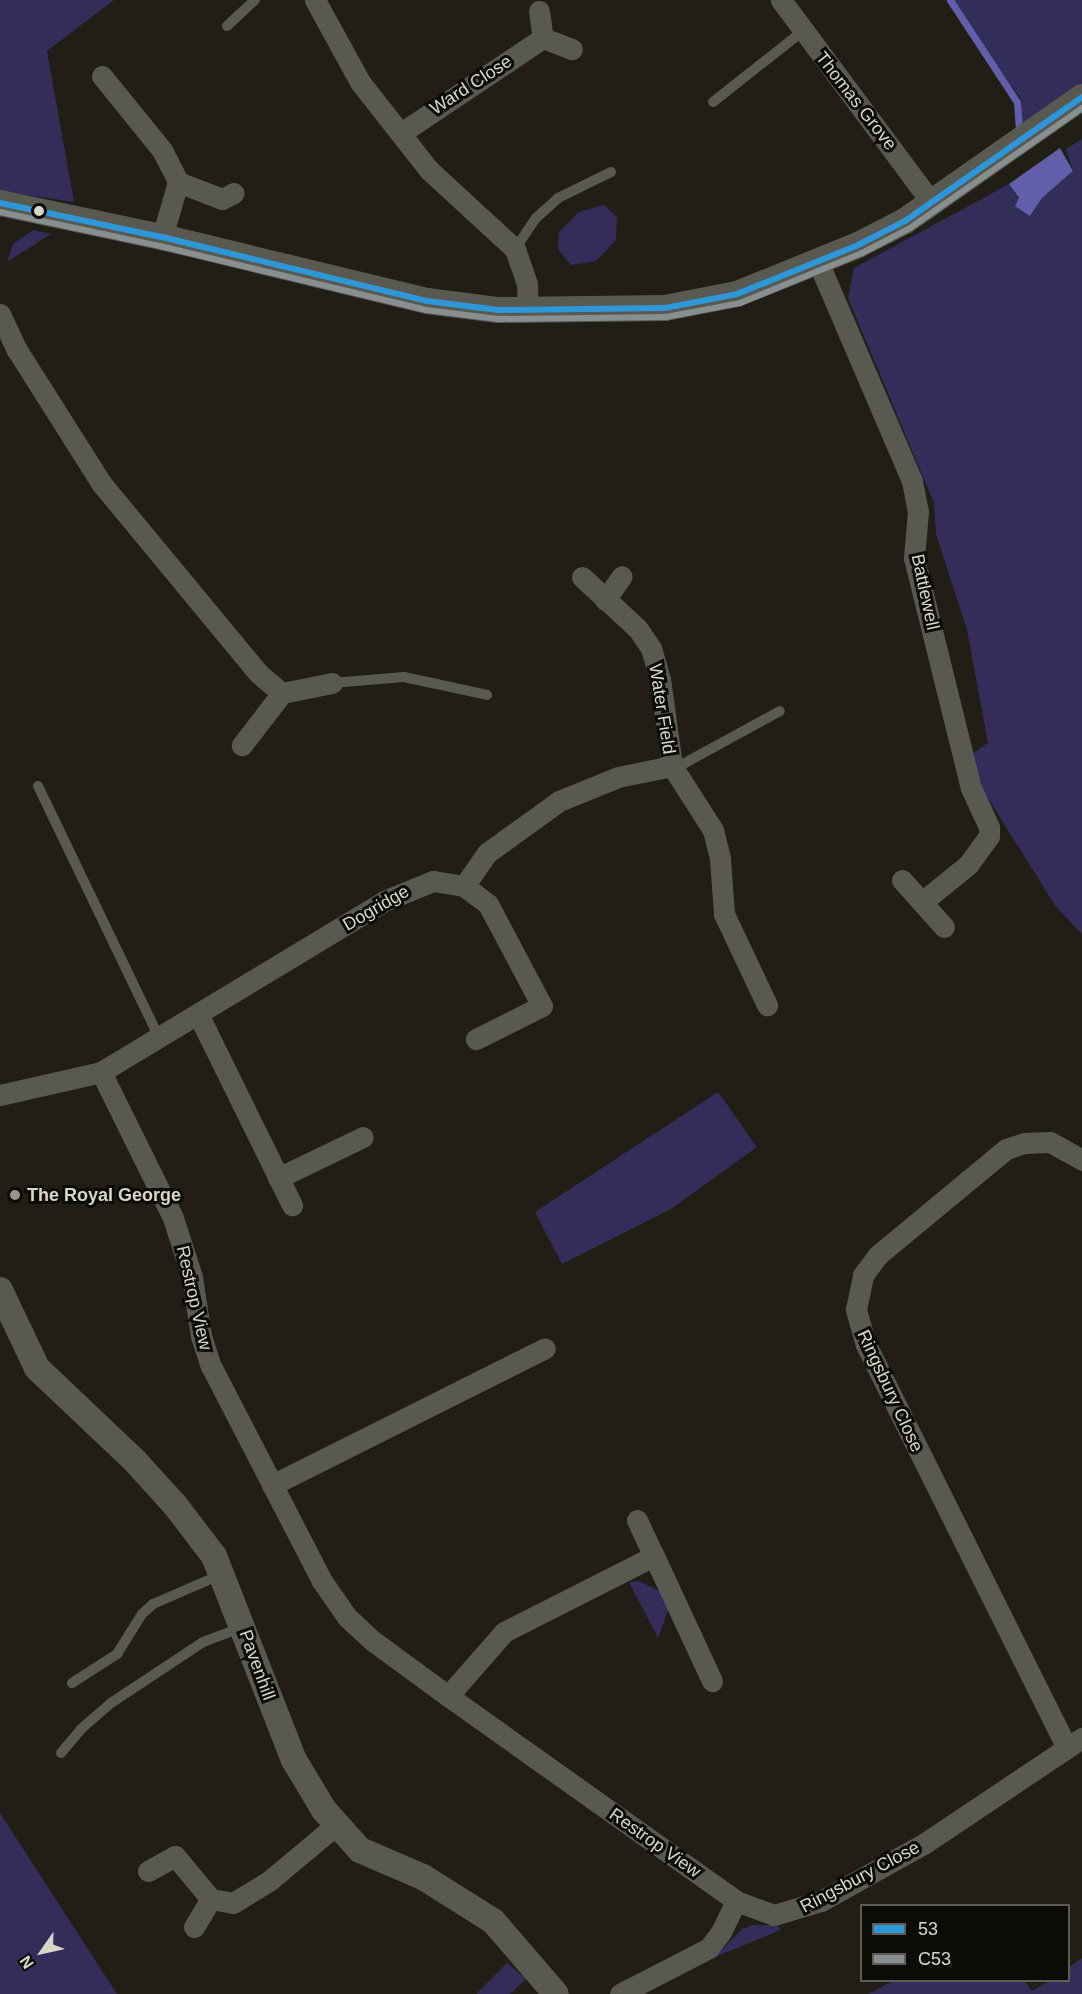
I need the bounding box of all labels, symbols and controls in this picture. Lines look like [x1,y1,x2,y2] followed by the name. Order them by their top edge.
[811,47,901,155] street label: Thomas Grove
[426,51,516,119] street label: Ward Close
[33,205,45,217] unlabelled marker
[906,552,944,632] street label: Battlewell
[644,662,680,756] street label: Water Field
[339,880,413,936] street label: Dogridge
[27,1184,181,1206] place label: The Royal George
[8,1188,22,1202] marker: The Royal George
[171,1244,217,1352] street label: Restrop View
[852,1327,928,1455] street label: Ringsbury Close
[234,1627,280,1703] street label: Pavenhill
[605,1804,705,1882] street label: Restrop View
[797,1836,923,1918] street label: Ringsbury Close
[860,1904,1070,1982] legend
[918,1919,938,1939] text: 53
[12,1922,72,1982] north arrow
[918,1949,951,1969] text: C53
[16,1953,37,1972] text: N

